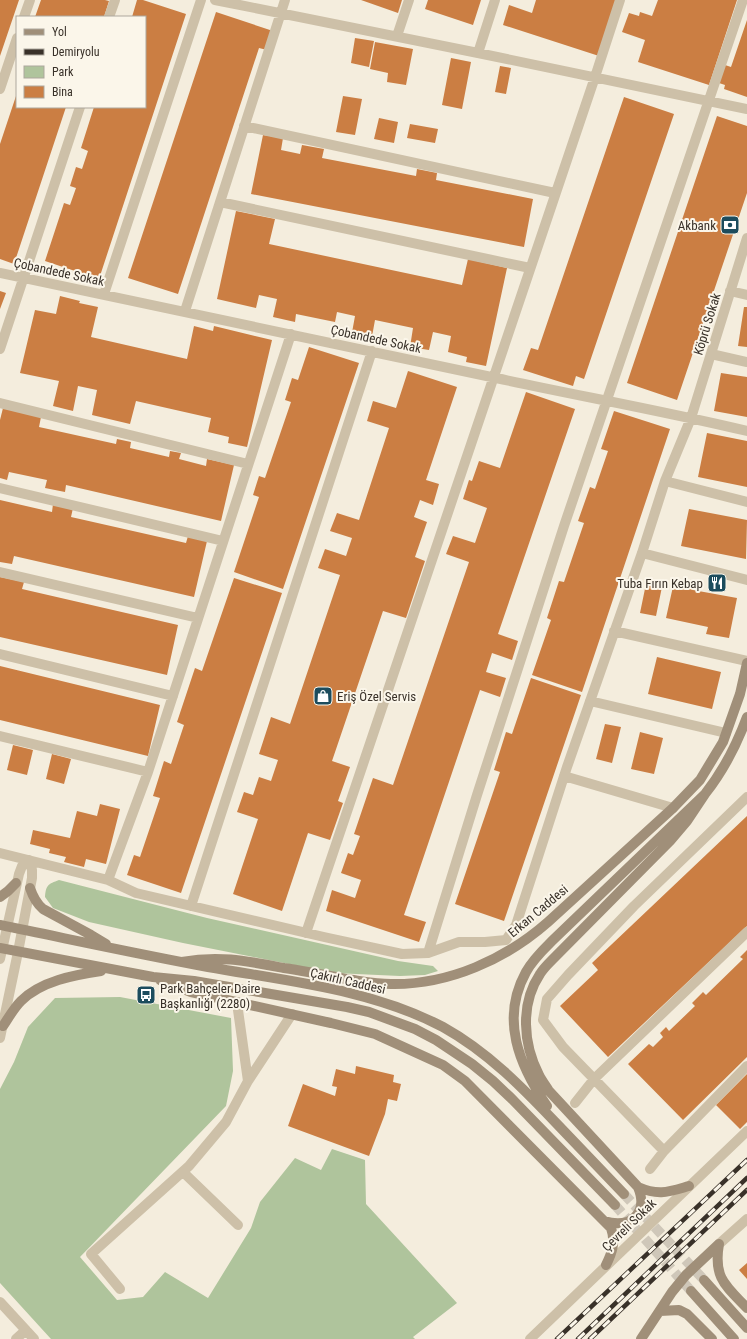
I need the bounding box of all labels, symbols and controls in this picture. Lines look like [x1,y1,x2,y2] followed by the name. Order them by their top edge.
[16,16,146,108] legend
[52,25,67,39] text: Yol
[52,45,100,59] text: Demiryolu
[52,65,74,79] text: Park
[52,85,73,99] text: Bina
[719,214,741,236] bank icon: Akbank
[678,218,716,233] place label: Akbank
[12,255,106,289] street label: Çobandede Sokak
[690,291,724,357] street label: Köprü Sokak
[329,322,423,356] street label: Çobandede Sokak
[706,572,728,594] restaurant icon: Tuba Fırın Kebap
[617,576,703,591] place label: Tuba Fırın Kebap
[312,685,334,707] shop icon: Eriş Özel Servis
[337,689,416,704] place label: Eriş Özel Servis
[505,882,571,940] street label: Erkan Caddesi
[309,965,387,997] street label: Çakırlı Caddesi
[160,981,260,1011] place label: Park Bahçeler Dai̇re Başkanlığı (2280)
[135,984,157,1006] bus stop icon: Park Bahçeler Dai̇re Başkanlığı (2280)
[599,1196,659,1254] street label: Çevreli Sokak

